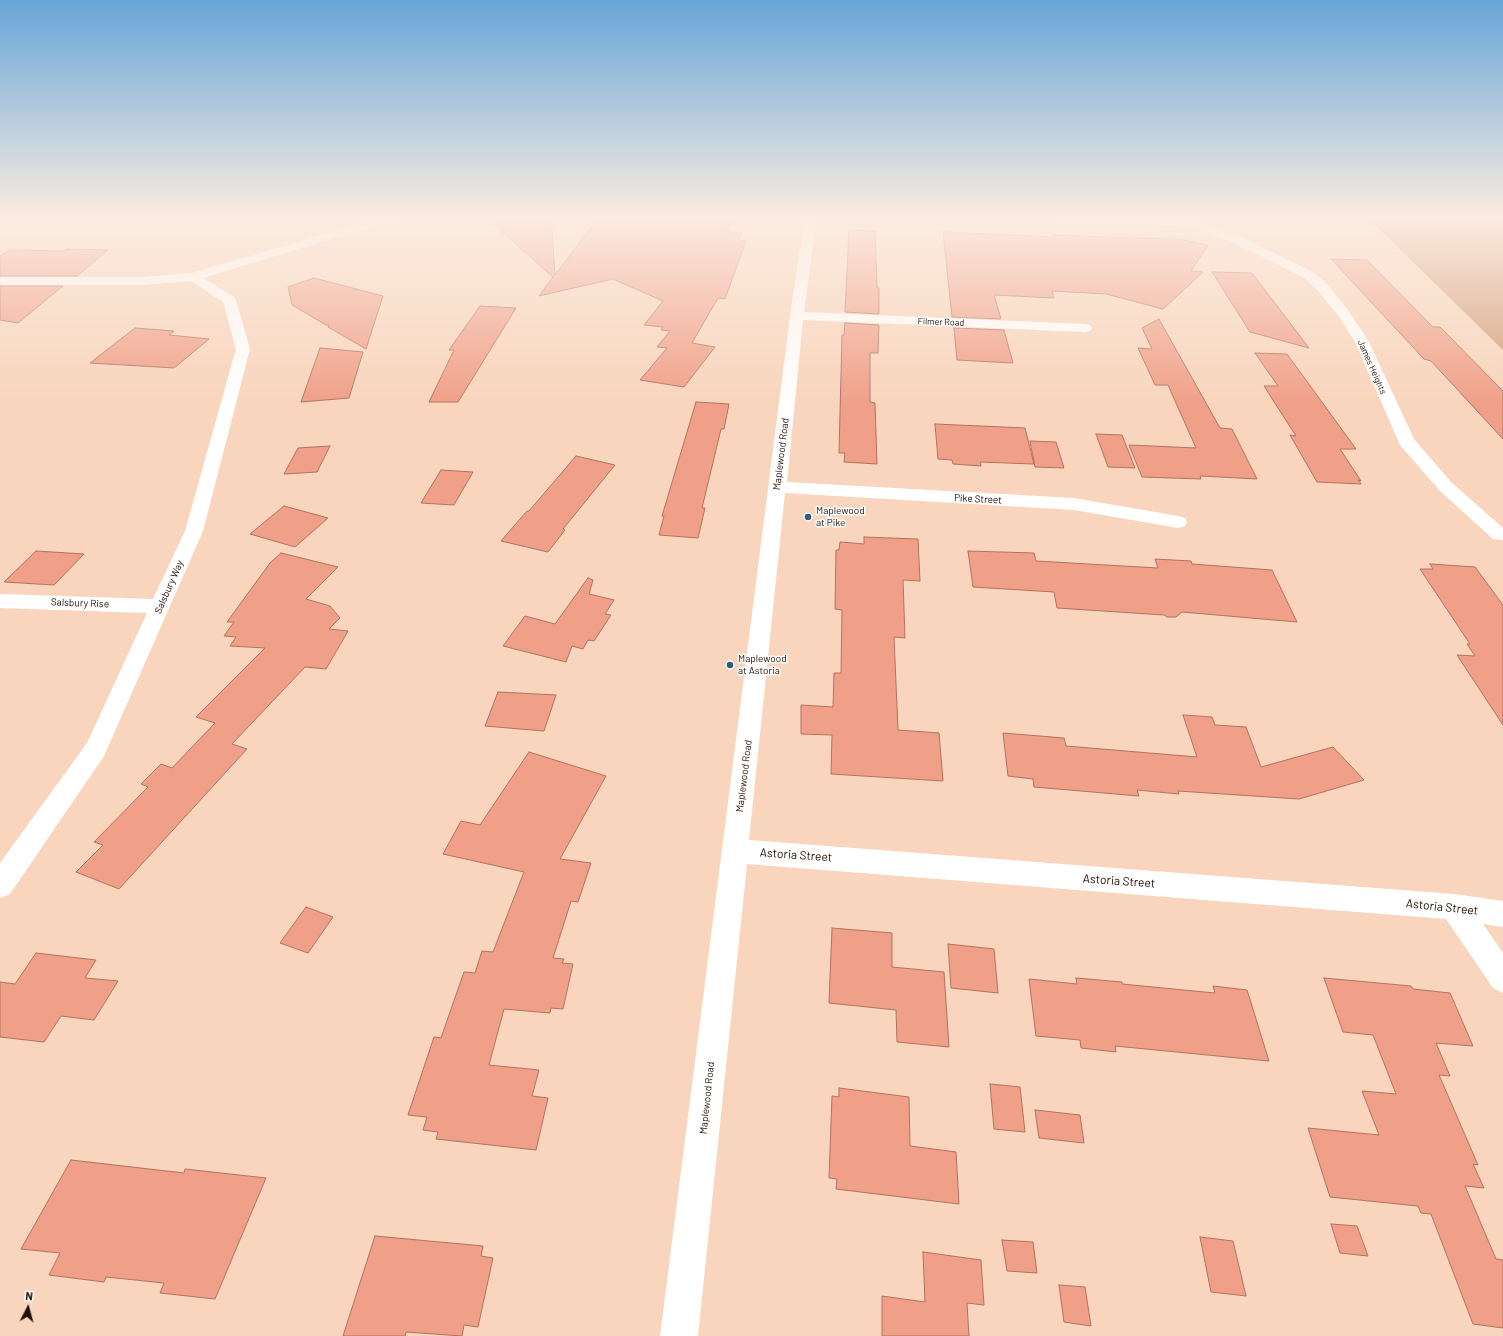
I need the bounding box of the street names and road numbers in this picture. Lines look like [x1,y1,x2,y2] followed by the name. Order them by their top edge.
[918,316,964,328] street label: Filmer Road
[1355,338,1389,396] street label: James Heights
[771,417,791,491] street label: Maplewood Road
[954,492,1002,506] street label: Pike Street
[152,558,186,616] street label: Salsbury Way
[51,596,109,610] street label: Salsbury Rise
[734,739,754,813] street label: Maplewood Road
[759,845,833,865] street label: Astoria Street
[1082,871,1156,891] street label: Astoria Street
[1405,896,1479,918] street label: Astoria Street
[697,1061,717,1135] street label: Maplewood Road

